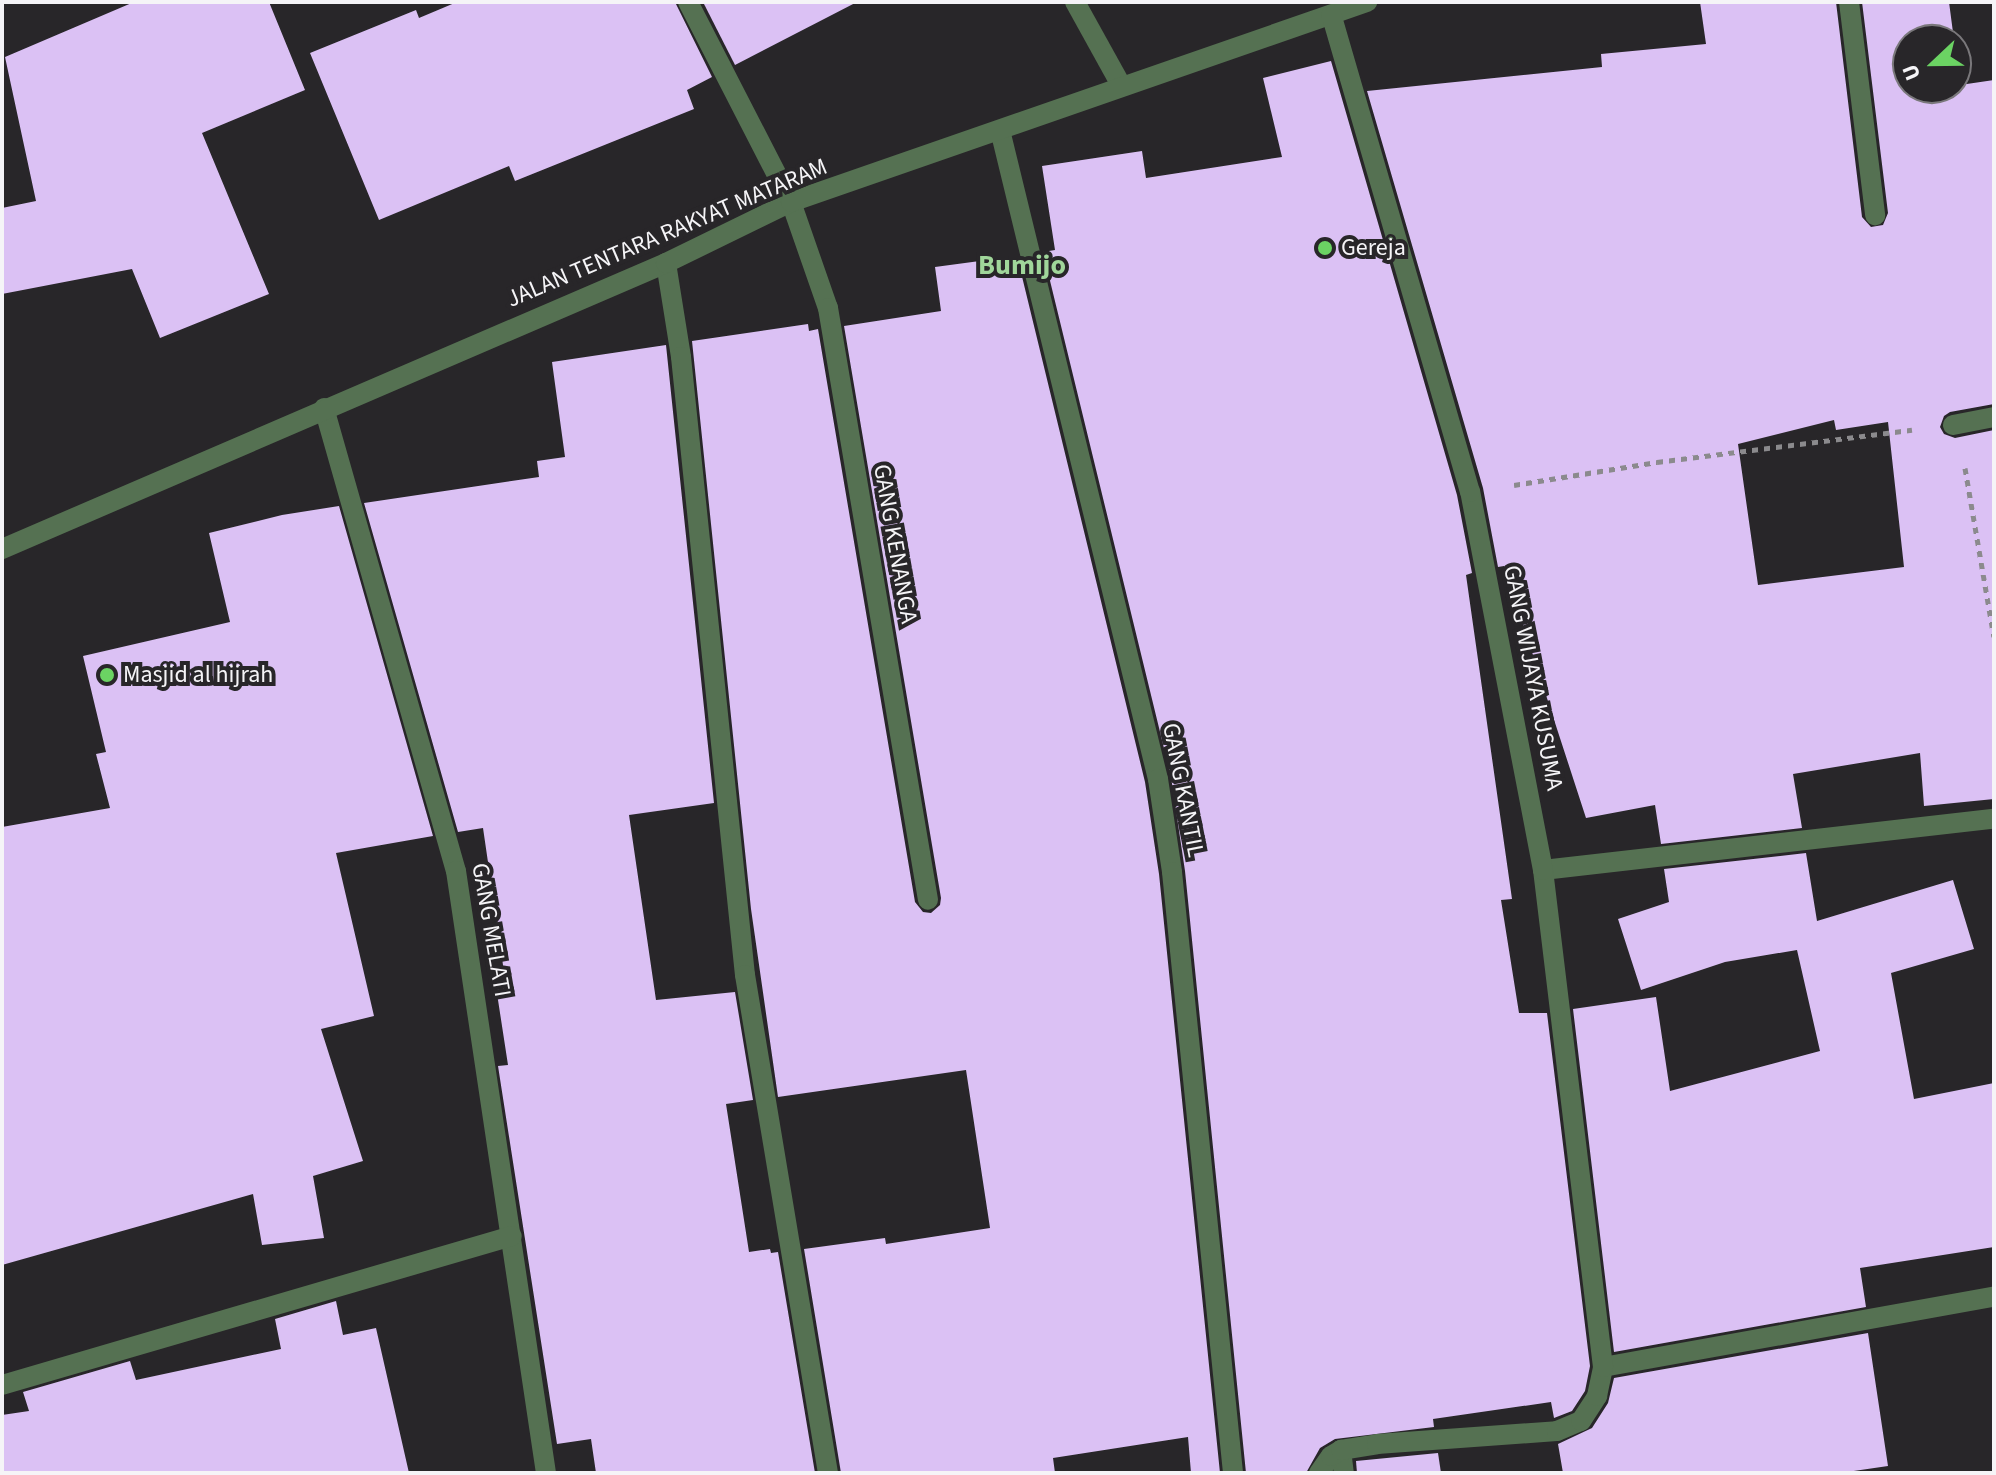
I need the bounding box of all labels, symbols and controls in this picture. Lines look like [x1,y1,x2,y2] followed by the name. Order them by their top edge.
[1892,24,1972,104] north arrow
[1894,59,1929,85] text: U
[502,152,832,314] street label: JALAN TENTARA RAKYAT MATARAM
[1341,234,1406,262] place label: Gereja
[1316,239,1334,257] marker: Gereja
[978,248,1066,282] district label: Bumijo
[867,462,923,626] street label: GANG KENANGA
[1497,563,1569,793] street label: GANG WIJAYA KUSUMA
[123,661,273,689] place label: Masjid al hijrah
[98,666,116,684] marker: Masjid al hijrah
[1156,721,1210,859] street label: GANG KANTIL
[465,861,517,999] street label: GANG MELATI

